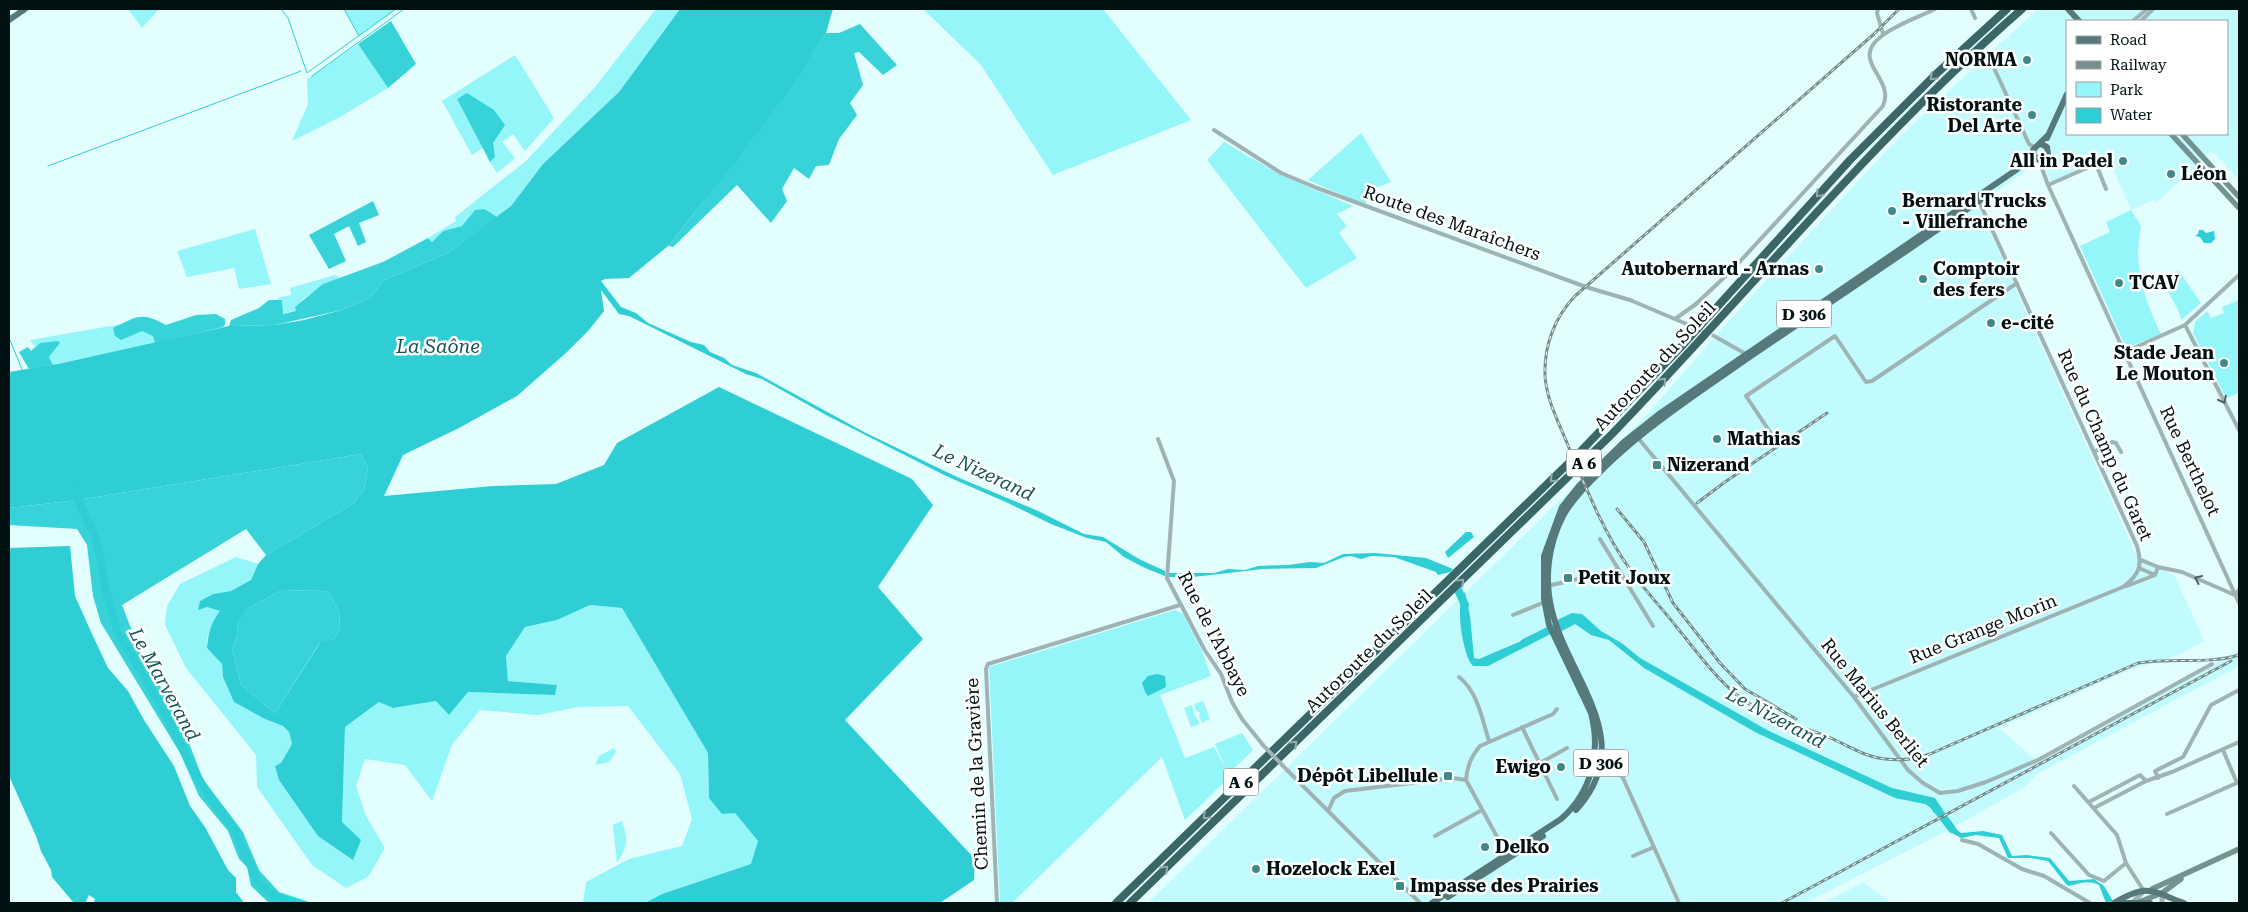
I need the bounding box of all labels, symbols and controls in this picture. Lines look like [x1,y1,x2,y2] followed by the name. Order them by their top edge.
[2066,20,2228,135] legend
[2110,31,2147,49] text: Road
[1945,49,2017,70] place label: NORMA
[2021,54,2033,66] marker: NORMA
[2110,56,2167,74] text: Railway
[1929,71,1938,80] one-way arrow
[2110,81,2144,99] text: Park
[1926,94,2022,136] place label: Ristorante Del Arte
[2110,106,2152,124] text: Water
[2026,109,2038,121] marker: Ristorante Del Arte
[2010,150,2113,171] place label: All in Padel
[2117,155,2129,167] marker: All in Padel
[2181,163,2227,184] place label: Léon
[2165,168,2177,180] marker: Léon
[1361,181,1544,264] street label: Route des Maraîchers
[1816,188,1825,197] one-way arrow
[1902,190,2046,232] place label: Bernard Trucks - Villefranche
[1886,205,1898,217] marker: Bernard Trucks - Villefranche
[1621,258,1809,279] place label: Autobernard - Arnas
[1933,258,2020,300] place label: Comptoir des fers
[1813,263,1825,275] marker: Autobernard - Arnas
[2129,272,2179,293] place label: TCAV
[1917,273,1929,285] marker: Comptoir des fers
[2113,277,2125,289] marker: TCAV
[1590,297,1720,434] street label: Autoroute du Soleil
[1776,300,1832,328] road number: D 306
[2001,312,2055,333] place label: e-cité
[1985,317,1997,329] marker: e-cité
[395,335,480,358] water label: La Saône
[2114,342,2214,384] place label: Stade Jean Le Mouton
[2054,346,2157,544] street label: Rue du Champ du Garet
[2218,357,2230,369] marker: Stade Jean Le Mouton
[1657,377,1666,386] one-way arrow
[2217,395,2227,404] one-way arrow
[2156,402,2225,519] street label: Rue Berthelot
[1727,428,1800,449] place label: Mathias
[1711,433,1723,445] marker: Mathias
[929,439,1038,506] water label: Le Nizerand
[1566,449,1602,476] road number: A 6
[1667,454,1749,475] place label: Nizerand
[1651,459,1663,471] marker: Nizerand
[1550,473,1559,482] one-way arrow
[1578,567,1671,588] place label: Petit Joux
[1174,568,1255,700] street label: Rue de l'Abbaye
[1562,572,1574,584] marker: Petit Joux
[2194,575,2203,585] one-way arrow
[1456,579,1465,588] one-way arrow
[1301,584,1437,717] street label: Autoroute du Soleil
[1906,589,2060,668] street label: Rue Grange Morin
[124,623,205,745] water label: Le Marverand
[1817,634,1934,771] street label: Rue Marius Berliet
[961,677,992,871] street label: Chemin de la Gravière
[1721,681,1829,753] water label: Le Nizerand
[1289,741,1298,750] one-way arrow
[1574,750,1628,776] road number: D 306
[1496,756,1551,777] place label: Ewigo
[1555,761,1567,773] marker: Ewigo
[1297,765,1438,786] place label: Dépôt Libellule
[1224,769,1258,796] road number: A 6
[1442,770,1454,782] marker: Dépôt Libellule
[1203,810,1212,819] one-way arrow
[1495,836,1550,857] place label: Delko
[1479,841,1491,853] marker: Delko
[1266,858,1395,879] place label: Hozelock Exel
[1250,863,1262,875] marker: Hozelock Exel
[1160,866,1169,875] one-way arrow
[1410,875,1599,896] place label: Impasse des Prairies
[1394,880,1406,892] marker: Impasse des Prairies

